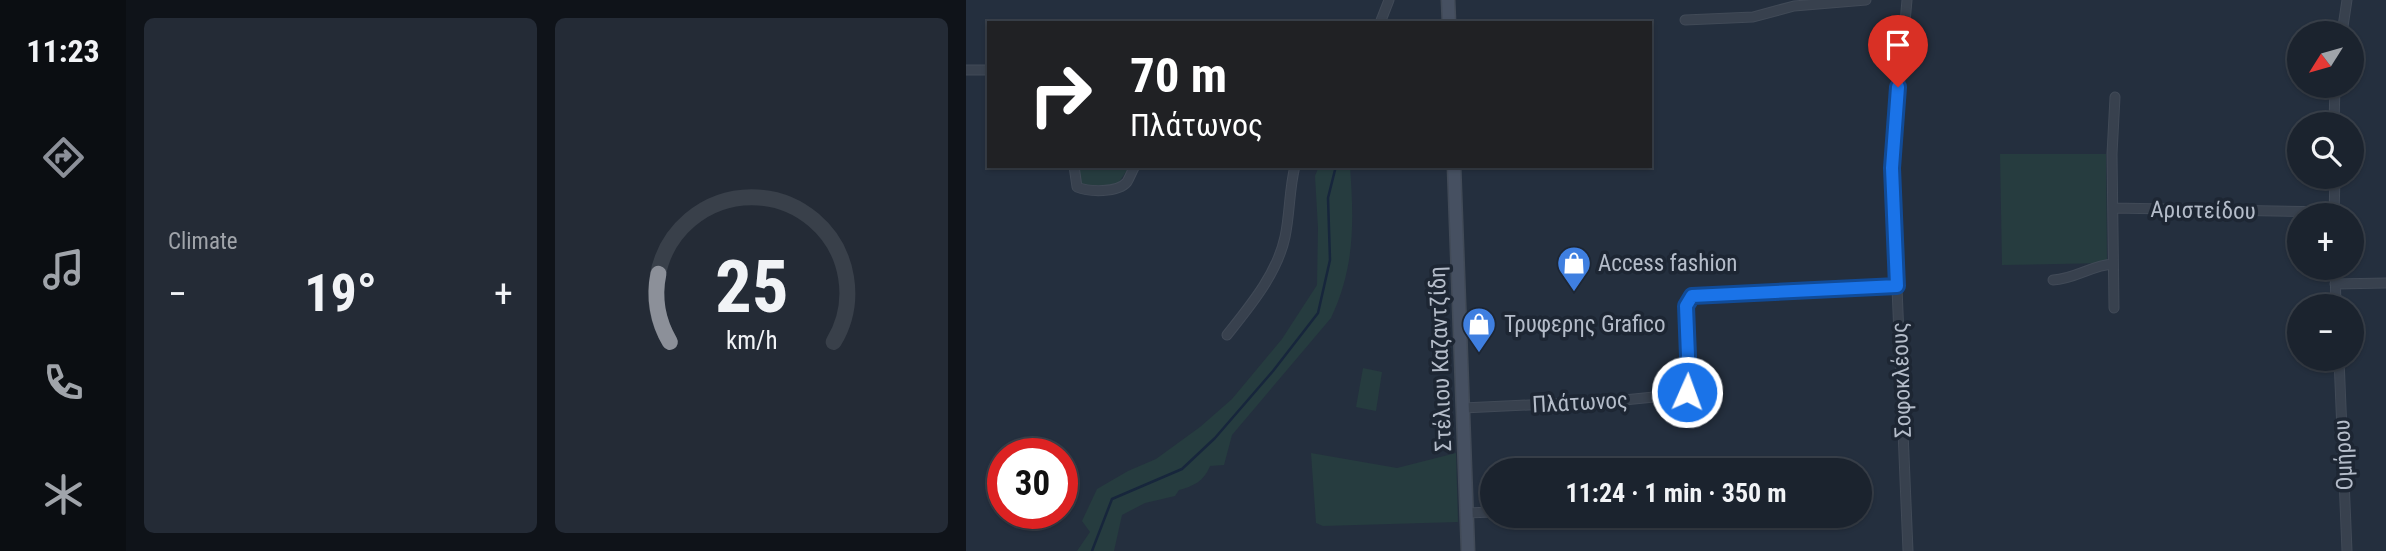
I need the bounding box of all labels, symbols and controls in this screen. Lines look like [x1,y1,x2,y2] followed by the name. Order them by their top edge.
[1868,15,1928,87] pin
[2287,21,2364,98] north arrow
[2287,21,2364,371] map controls
[1879,26,1917,64] icon: arrive
[26,32,100,70] text: 11:23
[1130,47,1227,104] text: 70 m
[1015,49,1106,140] icon: right
[1130,106,1263,144] text: Πλάτωνος
[2287,112,2364,189] button: search
[39,133,88,182] icon: directions
[2150,196,2256,225] street label: Αριστείδου
[2287,203,2364,280] button: +
[168,228,238,255] text: Climate
[715,244,788,330] text: 25
[1555,244,1593,293] shop icon: Access fashion
[39,245,88,294] icon: music
[1598,250,1737,277] place label: Access fashion
[304,263,377,324] text: 19°
[1424,266,1457,452] street label: Στέλιου Καζαντζίδη
[168,272,187,316] text: −
[494,272,513,316] text: +
[2287,294,2364,371] button: −
[1460,305,1498,354] shop icon: Τρυφερης Grafico
[1504,311,1666,338] place label: Τρυφερης Grafico
[1886,322,1917,438] street label: Σοφοκλέους
[726,325,777,354] text: km/h
[1650,355,1724,429] position arrow
[39,358,88,407] icon: phone
[1532,387,1629,418] street label: Πλάτωνος
[2328,419,2359,491] street label: Ομήρου
[987,438,1078,529] speed limit sign: 30
[39,470,88,519] icon: climate
[1566,478,1786,508] text: 11:24 · 1 min · 350 m

